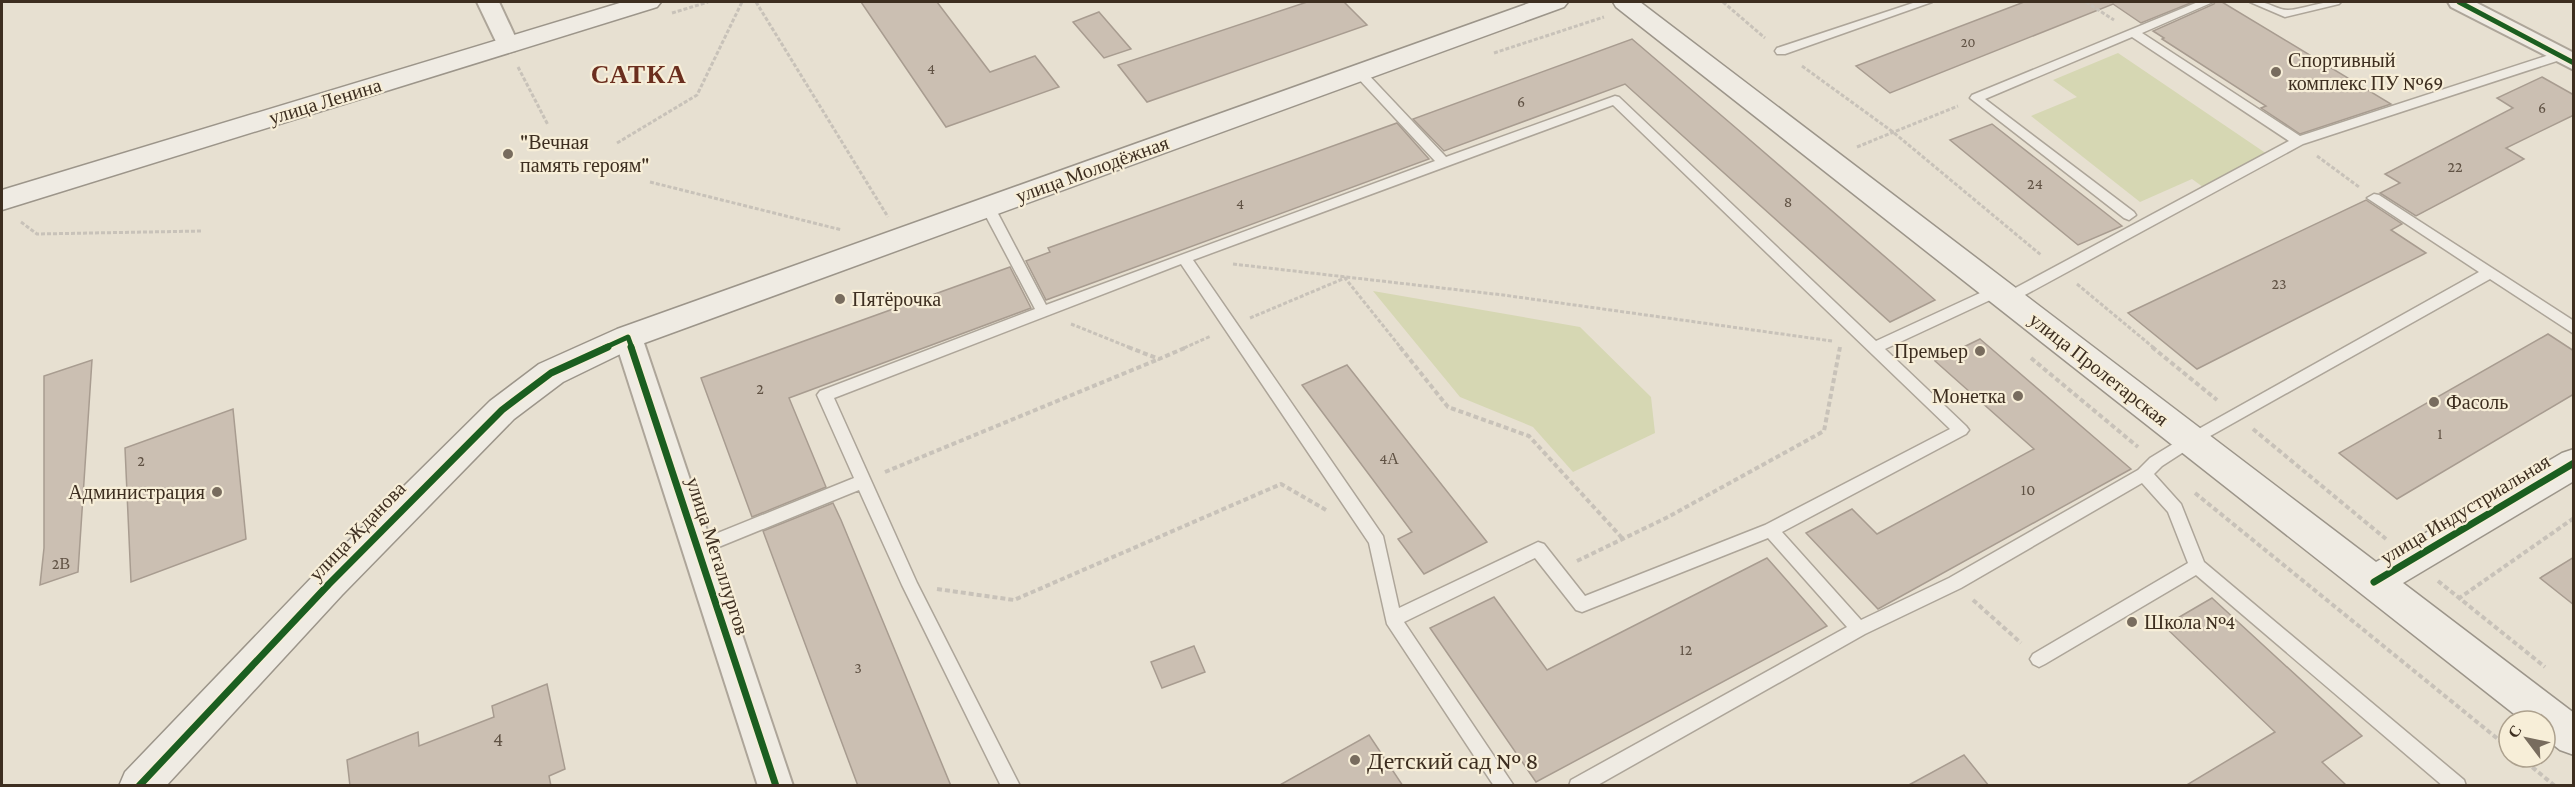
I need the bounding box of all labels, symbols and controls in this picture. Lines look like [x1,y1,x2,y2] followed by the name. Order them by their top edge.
[1961,34,1975,50] house number: 20
[2288,49,2443,94] place label: Спортивный комплекс ПУ №69
[591,60,687,89] district label: САТКА
[927,60,935,77] house number: 4
[2269,65,2283,79] marker: Спортивный комплекс ПУ №69
[266,73,384,129] street label: улица Ленина
[1517,93,1525,110] house number: 6
[2538,99,2546,116] house number: 6
[520,131,650,177] place label: "Вечная память героям"
[1012,131,1172,208] street label: улица Молодёжная
[501,147,515,161] marker: "Вечная память героям"
[2447,158,2463,175] house number: 22
[2027,175,2043,192] house number: 24
[1784,193,1792,210] house number: 8
[1236,195,1244,212] house number: 4
[2271,275,2287,292] house number: 23
[852,288,941,311] place label: Пятёрочка
[833,292,847,306] marker: Пятёрочка
[2024,308,2173,431] street label: улица Пролетарская
[1894,340,1968,363] place label: Премьер
[1973,344,1987,358] marker: Премьер
[756,380,764,397] house number: 2
[1932,385,2006,407] place label: Монетка
[2011,389,2025,403] marker: Монетка
[2446,391,2508,413] place label: Фасоль
[2427,395,2441,409] marker: Фасоль
[2437,425,2443,442] house number: 1
[1379,450,1399,467] house number: 4А
[2376,450,2554,569] street label: улица Индустриальная
[137,452,145,469] house number: 2
[681,474,754,638] street label: улица Металлургов
[304,477,410,586] street label: улица Жданова
[68,481,205,504] place label: Администрация
[2021,481,2035,498] house number: 10
[210,485,224,499] marker: Администрация
[52,555,70,572] house number: 2В
[2144,611,2236,633] place label: Школа №4
[2125,615,2139,629] marker: Школа №4
[1680,641,1693,658] house number: 12
[854,659,862,676] house number: 3
[2497,709,2557,769] north arrow
[2504,722,2525,741] text: С
[493,728,503,750] house number: 4
[1367,747,1539,774] place label: Детский сад № 8
[1348,753,1362,767] marker: Детский сад № 8

